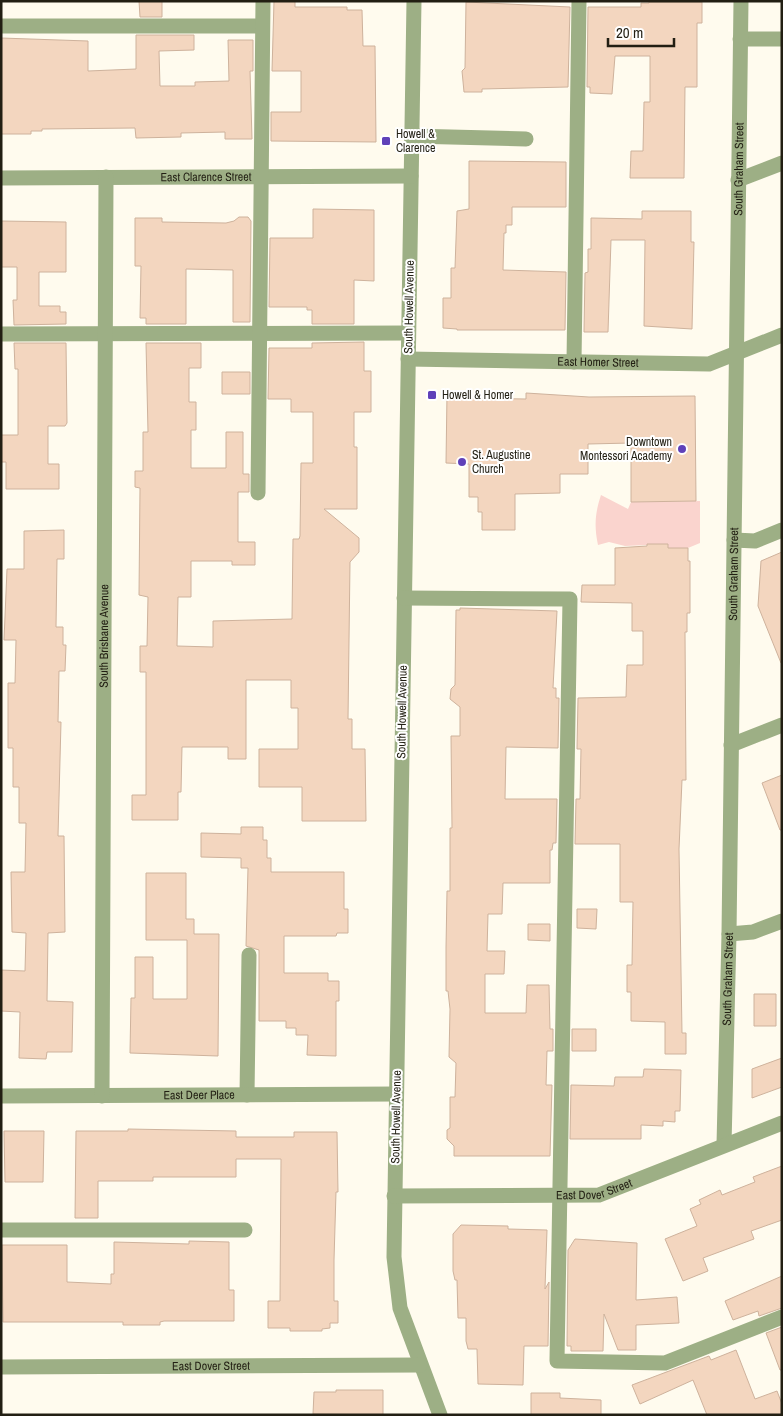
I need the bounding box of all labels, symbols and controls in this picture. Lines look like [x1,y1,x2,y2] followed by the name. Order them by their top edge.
[608,15,674,47] scale bar
[616,22,643,43] text: 20 m
[730,122,747,216] street label: South Graham Street
[396,126,435,156] place label: Howell & Clarence
[380,135,392,147] marker: Howell & Clarence
[160,169,252,185] street label: East Clarence Street
[400,260,418,354] street label: South Howell Avenue
[557,353,639,371] street label: East Homer Street
[442,387,514,403] place label: Howell & Homer
[426,389,438,401] marker: Howell & Homer
[580,434,672,464] place label: Downtown Montessori Academy
[676,443,688,455] marker: Downtown Montessori Academy
[472,447,531,477] place label: St. Augustine Church
[456,456,468,468] marker: St. Augustine Church
[725,527,742,621] street label: South Graham Street
[96,584,112,688] street label: South Brisbane Avenue
[393,665,411,759] street label: South Howell Avenue
[719,932,737,1026] street label: South Graham Street
[387,1070,405,1164] street label: South Howell Avenue
[163,1087,235,1103] street label: East Deer Place
[556,1175,635,1203] street label: East Dover Street
[172,1358,250,1374] street label: East Dover Street

